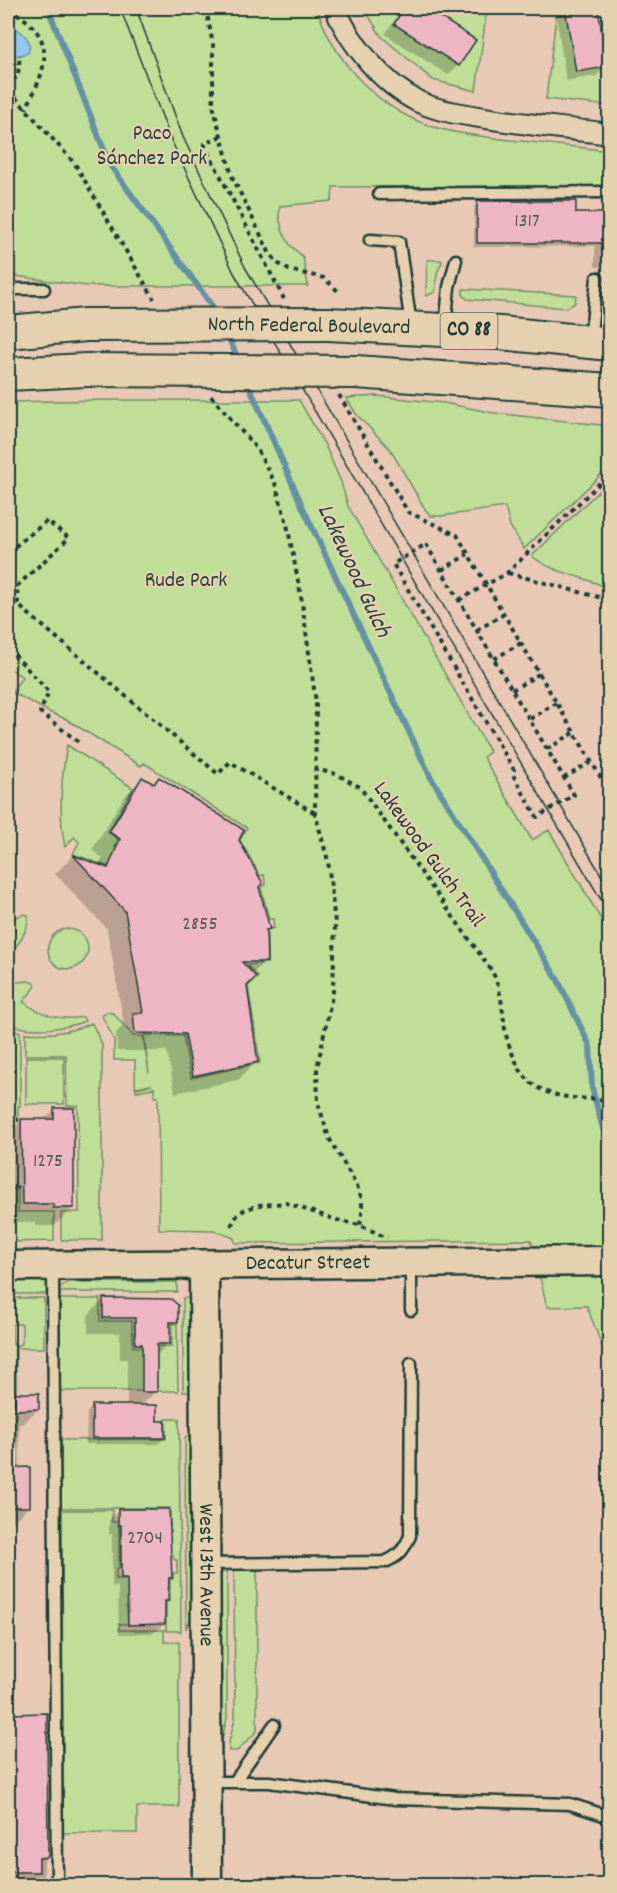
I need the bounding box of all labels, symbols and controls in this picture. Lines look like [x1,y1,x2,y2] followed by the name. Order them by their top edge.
[97,119,207,175] park label: Paco Sánchez Park
[514,208,540,236] house number: 1317
[207,310,411,344] street label: North Federal Boulevard
[440,313,498,349] road number: CO 88
[307,499,399,644] water label: Lakewood Gulch
[145,566,227,597] park label: Rude Park
[364,776,492,934] street label: Lakewood Gulch Trail
[182,911,218,939] house number: 2855
[33,1148,63,1176] house number: 1275
[246,1247,370,1280] street label: Decatur Street
[190,1503,221,1647] street label: West 13th Avenue
[127,1525,163,1553] house number: 2704

